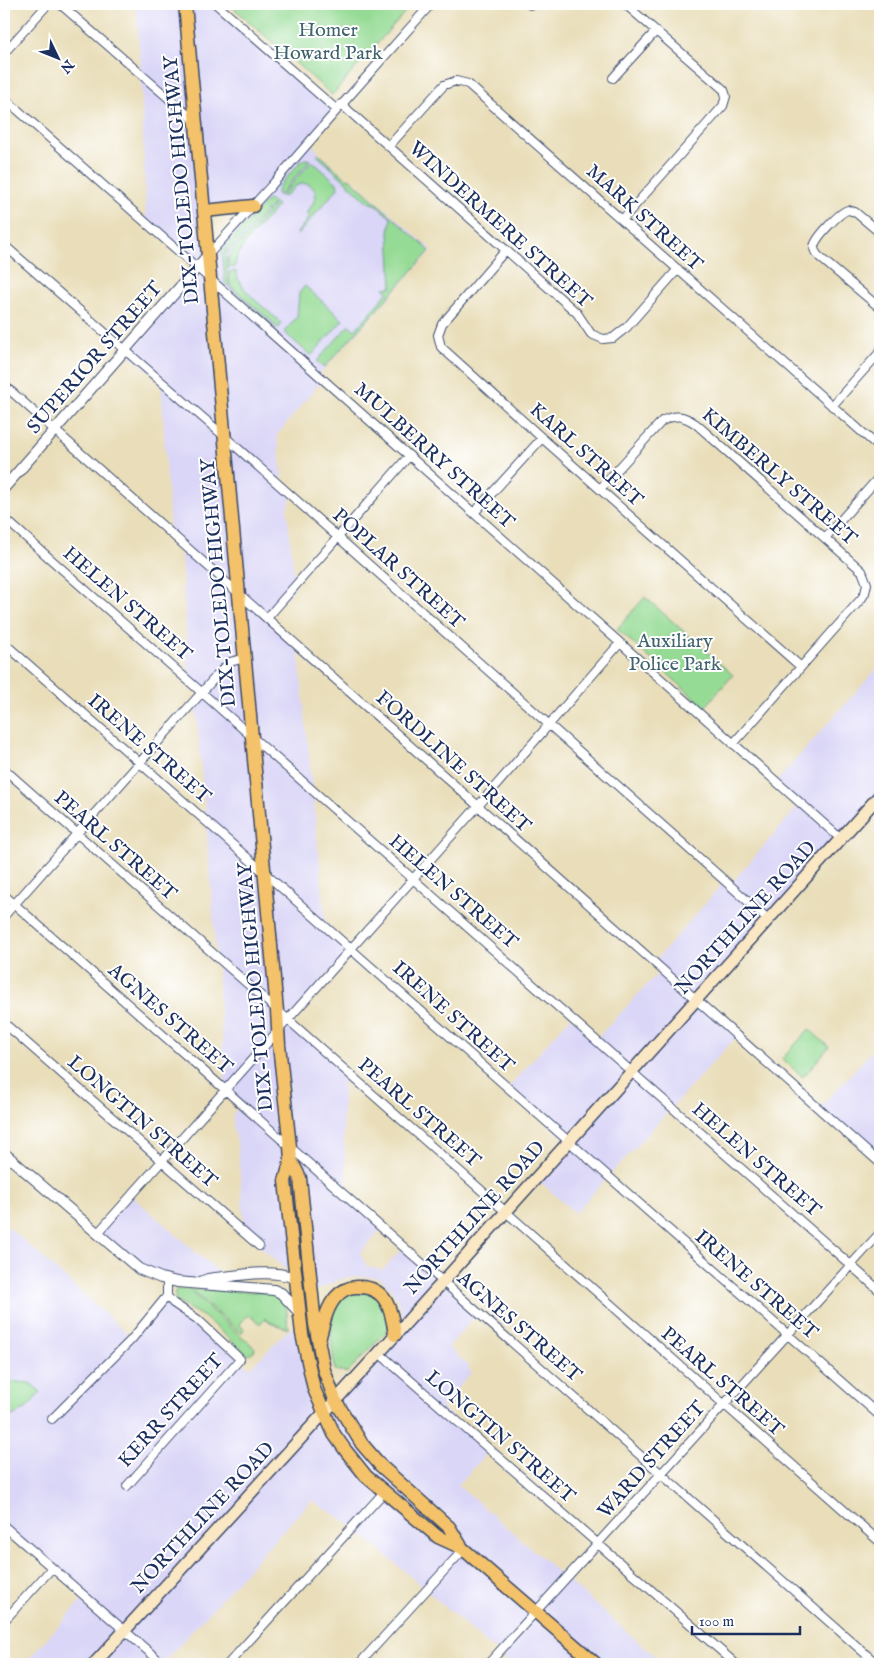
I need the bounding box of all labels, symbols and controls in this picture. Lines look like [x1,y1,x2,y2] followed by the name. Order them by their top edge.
[273,18,383,66] park label: Homer Howard Park
[32,32,82,82] north arrow
[159,53,205,305] street label: DIX-TOLEDO HIGHWAY
[56,55,78,77] text: N
[403,136,597,314] street label: WINDERMERE STREET
[580,159,708,277] street label: MARK STREET
[22,276,168,439] street label: SUPERIOR STREET
[349,377,520,535] street label: MULBERRY STREET
[524,398,648,513] street label: KARL STREET
[696,403,862,552] street label: KIMBERLY STREET
[196,456,242,708] street label: DIX-TOLEDO HIGHWAY
[327,503,469,635] street label: POPLAR STREET
[57,541,197,667] street label: HELEN STREET
[629,629,722,677] park label: Auxiliary Police Park
[370,686,536,839] street label: FORDLINE STREET
[82,689,216,810] street label: IRENE STREET
[48,786,182,907] street label: PEARL STREET
[383,829,523,955] street label: HELEN STREET
[670,836,822,1000] street label: NORTHLINE ROAD
[233,860,279,1112] street label: DIX-TOLEDO HIGHWAY
[387,956,519,1079] street label: IRENE STREET
[102,957,238,1080] street label: AGNES STREET
[62,1050,222,1194] street label: LONGTIN STREET
[352,1053,486,1174] street label: PEARL STREET
[686,1097,826,1223] street label: HELEN STREET
[399,1136,551,1300] street label: NORTHLINE ROAD
[689,1225,823,1346] street label: IRENE STREET
[451,1265,587,1388] street label: AGNES STREET
[655,1322,789,1443] street label: PEARL STREET
[113,1348,229,1473] street label: KERR STREET
[420,1365,580,1509] street label: LONGTIN STREET
[593,1396,712,1524] street label: WARD STREET
[126,1437,280,1599] street label: NORTHLINE ROAD
[692,1603,799,1635] scale bar
[699,1612,735,1631] text: 100 m

